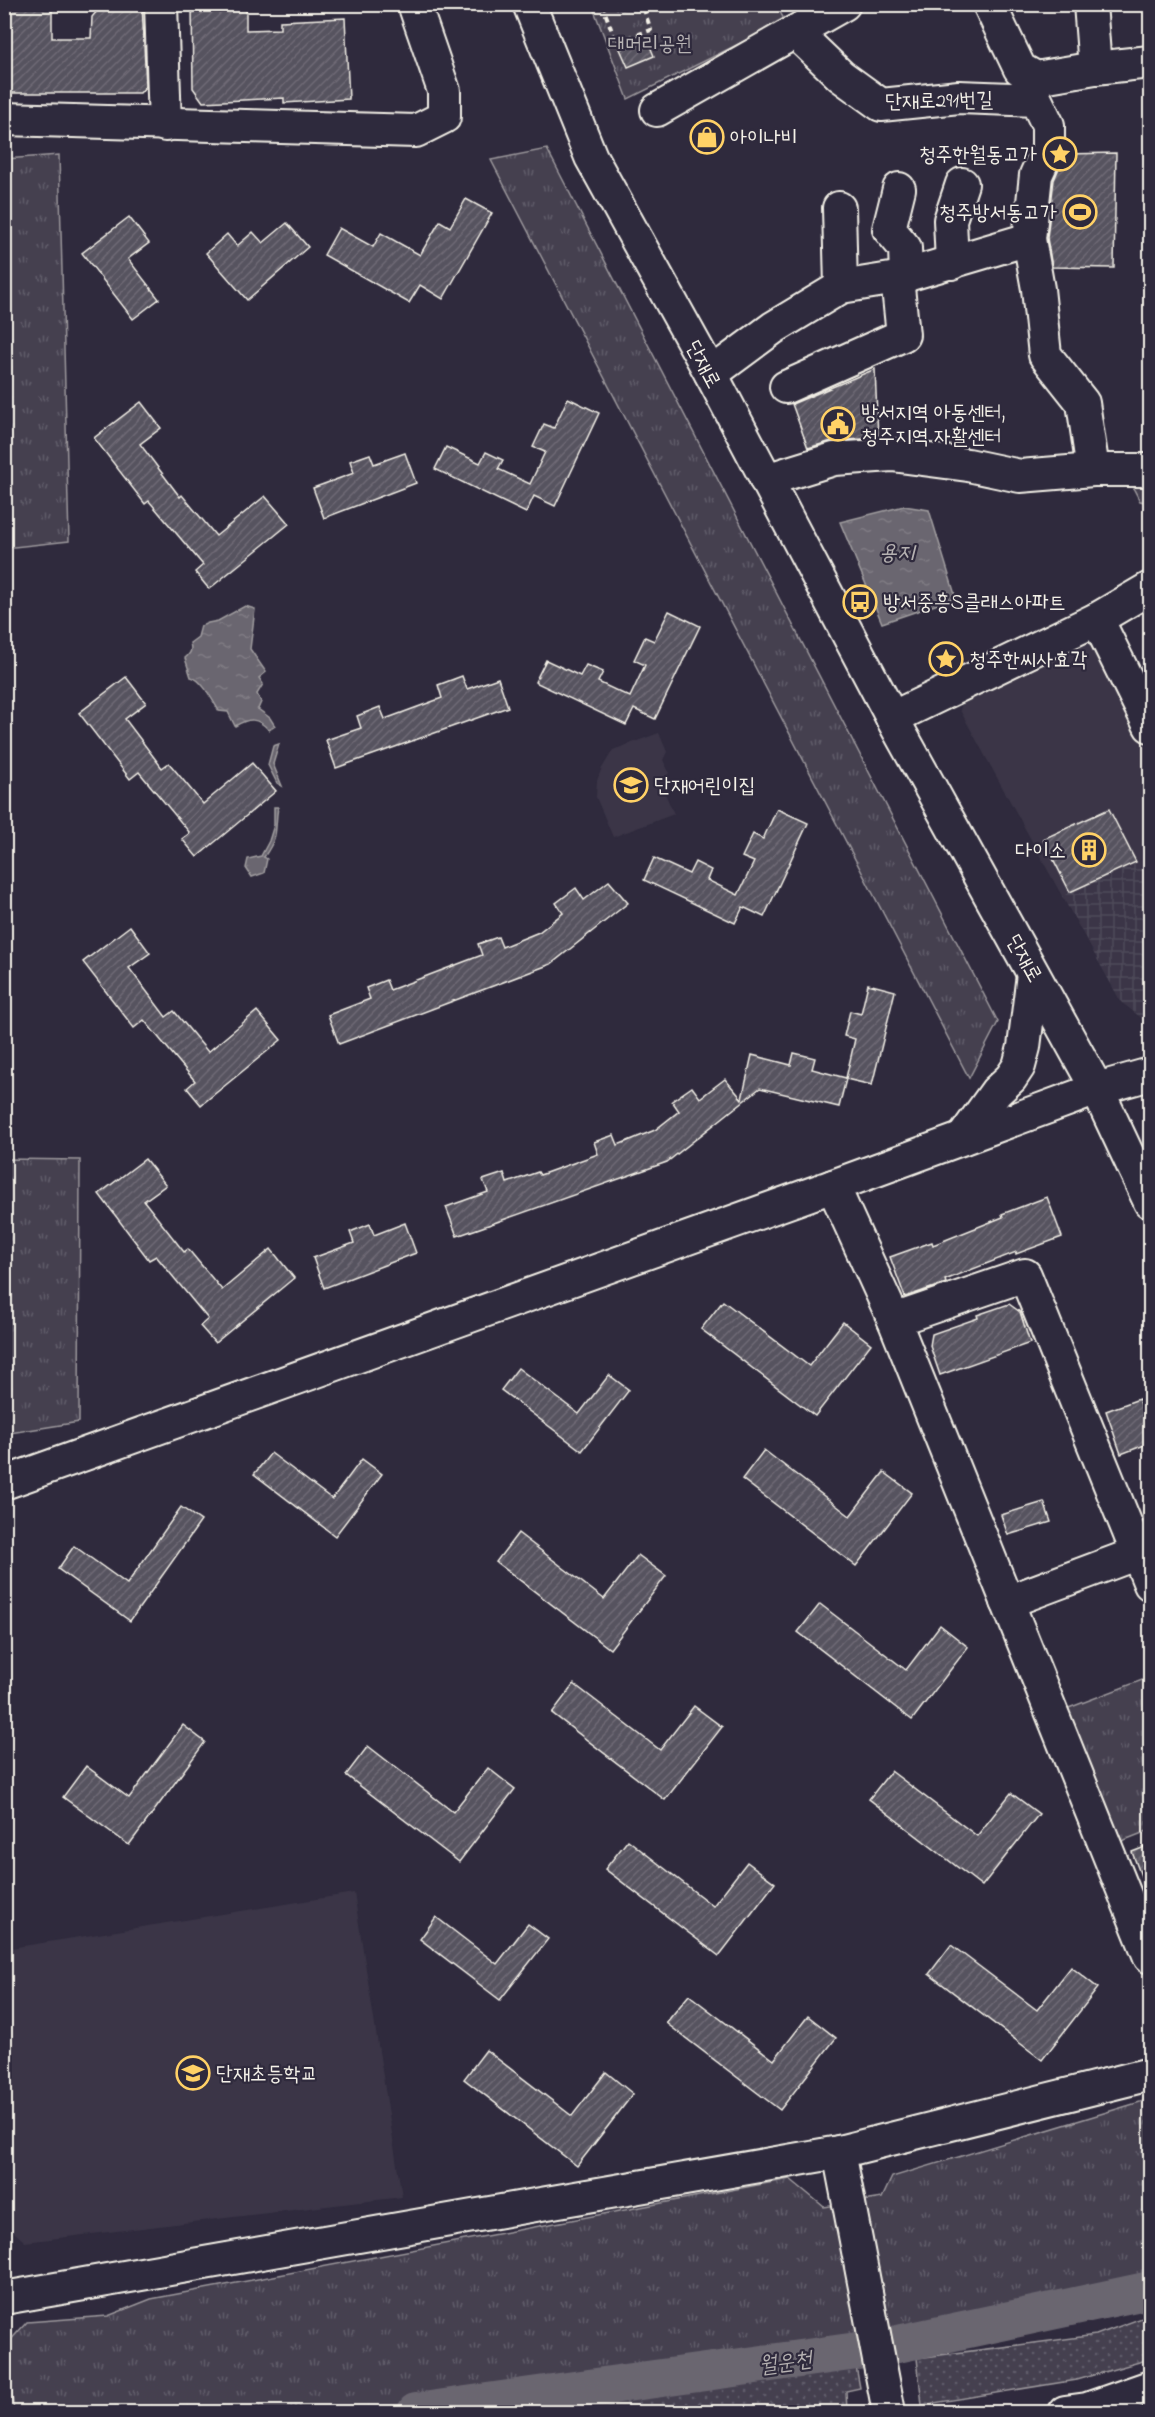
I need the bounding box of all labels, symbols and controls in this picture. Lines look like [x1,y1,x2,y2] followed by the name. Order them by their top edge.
[608,30,692,60] park label: 대머리공원
[885,86,993,118] street label: 단재로291번길
[689,119,725,155] shop icon: 아이나비
[730,124,798,154] place label: 아이나비
[1042,136,1078,172] place icon: 청주한월동고가
[919,141,1037,171] place label: 청주한월동고가
[1062,194,1098,230] sports icon: 청주방서동고가
[939,199,1057,229] place label: 청주방서동고가
[677,336,727,394] street label: 단재로
[861,399,1005,453] place label: 방서지역 아동센터, 청주지역 자활센터
[820,406,856,442] public building icon: 방서지역 아동센터, 청주지역 자활센터
[879,538,917,570] water label: 용지
[842,584,878,620] bus stop icon: 방서중흥S클래스아파트
[883,589,1065,619] place label: 방서중흥S클래스아파트
[928,641,964,677] place icon: 청주한씨사효각
[969,646,1087,676] place label: 청주한씨사효각
[613,767,649,803] school or university icon: 단재어린이집
[654,772,755,802] place label: 단재어린이집
[1071,832,1107,868] building icon: 다이소
[1015,837,1066,867] place label: 다이소
[998,930,1049,988] street label: 단재로
[175,2055,211,2091] school or university icon: 단재초등학교
[216,2060,317,2090] place label: 단재초등학교
[757,2344,816,2384] water label: 월운천

